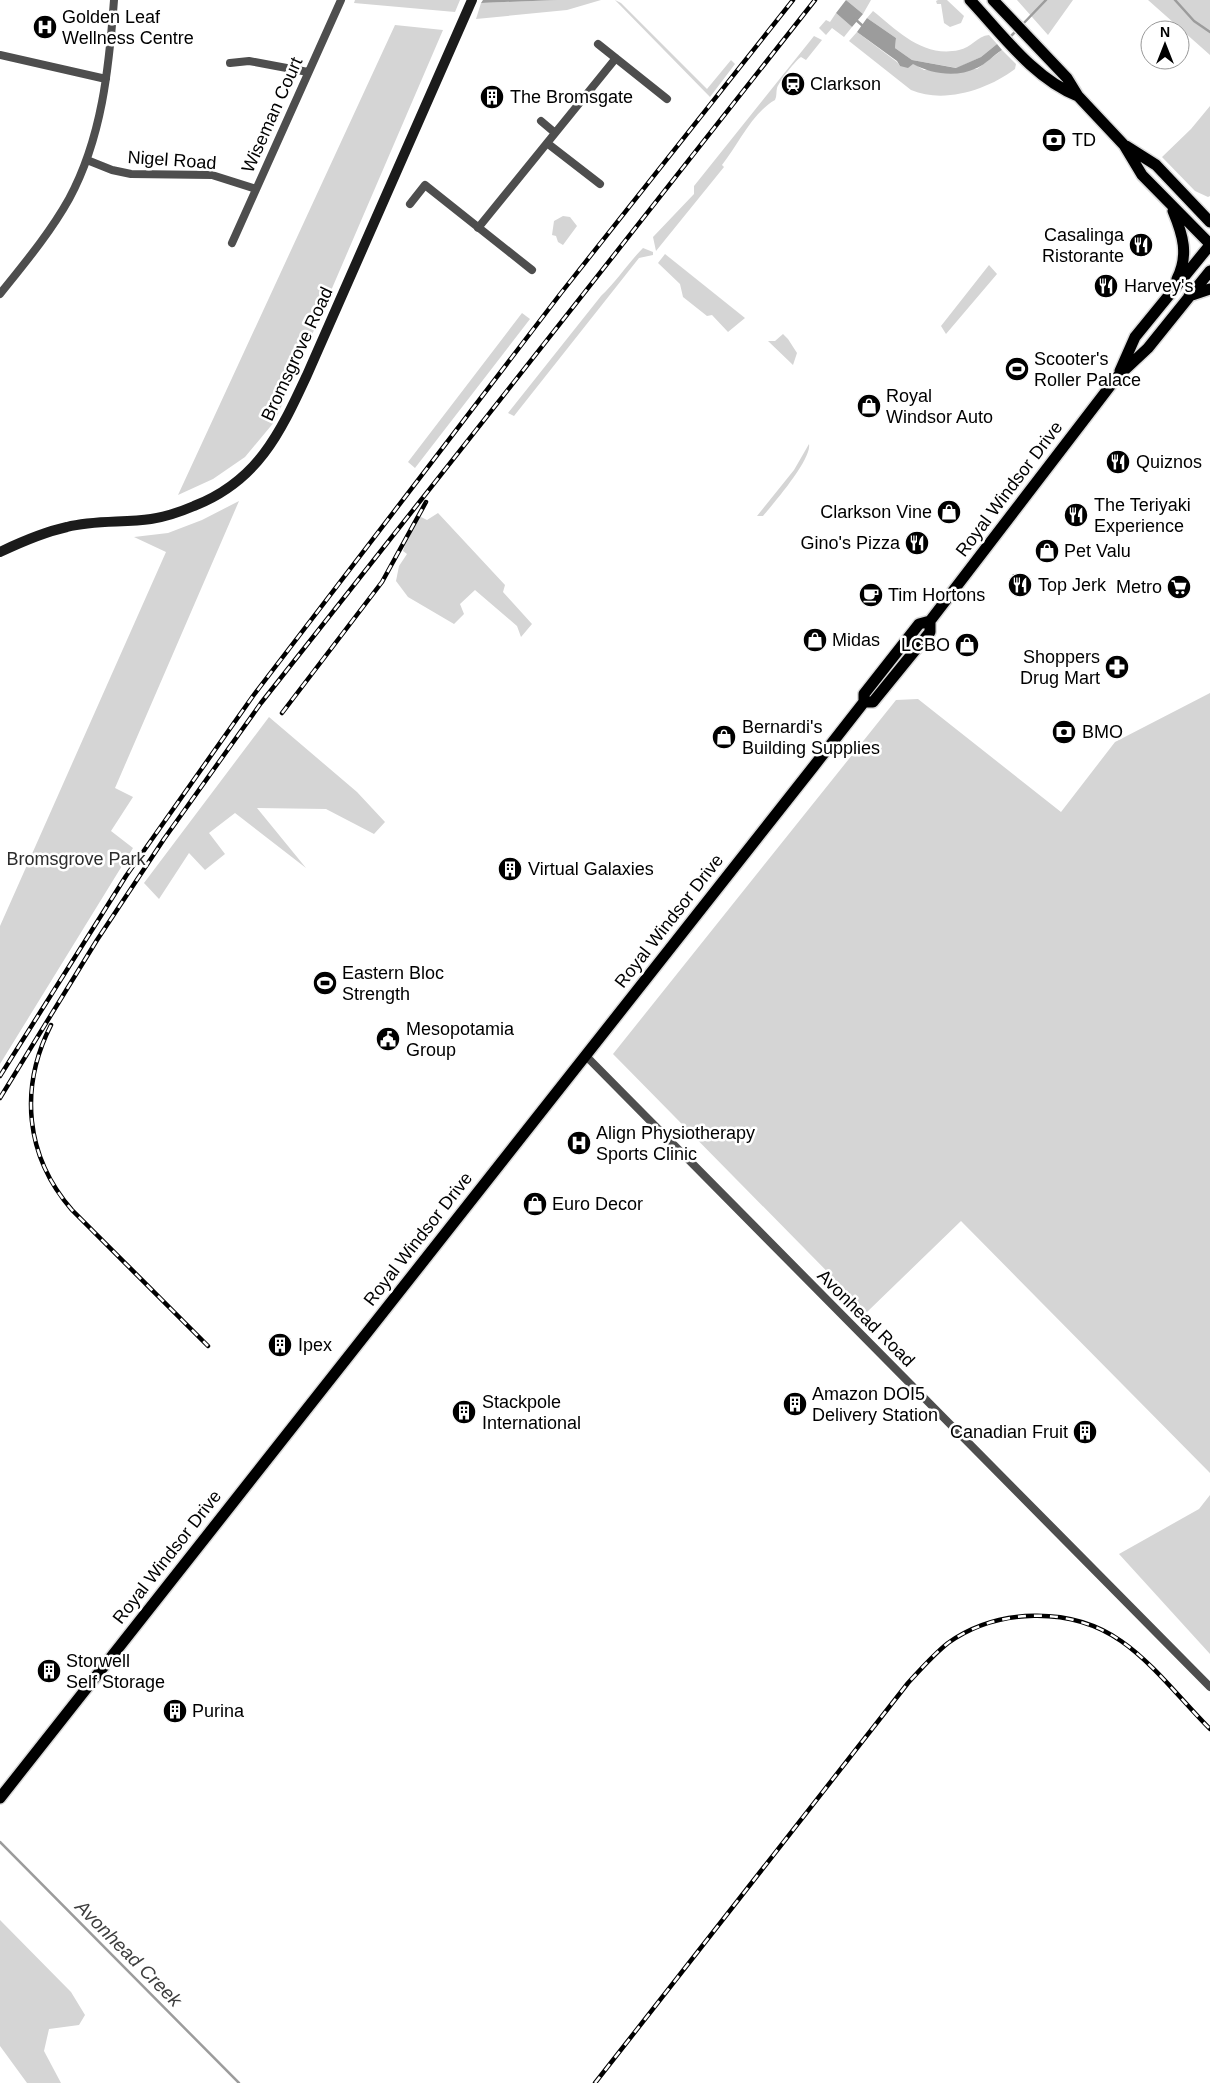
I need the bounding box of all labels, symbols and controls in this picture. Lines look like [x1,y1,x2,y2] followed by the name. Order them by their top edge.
[62,7,194,48] place label: Golden Leaf Wellness Centre
[32,14,58,40] hospital icon: Golden Leaf Wellness Centre
[1140,20,1190,70] north arrow
[1160,24,1170,40] text: N
[238,54,306,176] street label: Wiseman Court
[780,71,806,97] station icon: Clarkson
[810,74,881,94] place label: Clarkson
[479,84,505,110] building icon: The Bromsgate
[510,87,633,107] place label: The Bromsgate
[1041,127,1067,153] bank icon: TD
[1072,130,1096,150] place label: TD
[127,147,217,173] street label: Nigel Road
[1042,225,1125,266] place label: Casalinga Ristorante
[1128,232,1154,258] restaurant icon: Casalinga Ristorante
[1093,273,1119,299] restaurant icon: Harvey's
[1124,276,1193,296] place label: Harvey's
[257,284,337,424] street label: Bromsgrove Road
[1034,349,1141,390] place label: Scooter's Roller Palace
[1004,356,1030,382] sports icon: Scooter's Roller Palace
[886,386,993,427] place label: Royal Windsor Auto
[856,393,882,419] shop icon: Royal Windsor Auto
[952,417,1066,561] street label: Royal Windsor Drive
[1105,449,1131,475] restaurant icon: Quiznos
[1136,452,1202,472] place label: Quiznos
[1094,495,1191,536] place label: The Teriyaki Experience
[936,499,962,525] shop icon: Clarkson Vine
[820,502,932,522] place label: Clarkson Vine
[1063,502,1089,528] restaurant icon: The Teriyaki Experience
[904,530,930,556] restaurant icon: Gino's Pizza
[801,533,901,553] place label: Gino's Pizza
[1034,538,1060,564] shop icon: Pet Valu
[1064,541,1131,561] place label: Pet Valu
[1007,572,1033,598] restaurant icon: Top Jerk
[1166,574,1192,600] supermarket icon: Metro
[1038,575,1107,595] place label: Top Jerk
[1116,577,1162,597] place label: Metro
[858,582,884,608] cafe icon: Tim Hortons
[888,585,985,605] place label: Tim Hortons
[802,627,828,653] shop icon: Midas
[832,630,880,650] place label: Midas
[954,632,980,658] shop icon: LCBO
[901,635,950,655] place label: LCBO
[1020,647,1100,688] place label: Shoppers Drug Mart
[1104,654,1130,680] pharmacy icon: Shoppers Drug Mart
[742,717,880,758] place label: Bernardi's Building Supplies
[1051,719,1077,745] bank icon: BMO
[1082,722,1123,742] place label: BMO
[711,724,737,750] shop icon: Bernardi's Building Supplies
[6,849,147,869] park label: Bromsgrove Park
[611,850,727,992] street label: Royal Windsor Drive
[497,856,523,882] building icon: Virtual Galaxies
[528,859,654,879] place label: Virtual Galaxies
[342,963,444,1004] place label: Eastern Bloc Strength
[312,970,338,996] sports icon: Eastern Bloc Strength
[406,1019,515,1060] place label: Mesopotamia Group
[375,1026,401,1052] public building icon: Mesopotamia Group
[596,1123,755,1164] place label: Align Physiotherapy Sports Clinic
[566,1130,592,1156] hospital icon: Align Physiotherapy Sports Clinic
[360,1168,476,1310] street label: Royal Windsor Drive
[522,1191,548,1217] shop icon: Euro Decor
[552,1194,643,1214] place label: Euro Decor
[813,1265,919,1371] street label: Avonhead Road
[267,1332,293,1358] building icon: Ipex
[298,1335,332,1355] place label: Ipex
[812,1384,938,1425] place label: Amazon DOI5 Delivery Station
[782,1391,808,1417] building icon: Amazon DOI5 Delivery Station
[482,1392,581,1433] place label: Stackpole International
[451,1399,477,1425] building icon: Stackpole International
[1072,1419,1098,1445] building icon: Canadian Fruit
[950,1422,1068,1442] place label: Canadian Fruit
[109,1486,225,1628] street label: Royal Windsor Drive
[66,1651,165,1692] place label: Storwell Self Storage
[36,1658,62,1684] building icon: Storwell Self Storage
[162,1698,188,1724] building icon: Purina
[192,1701,245,1721] place label: Purina
[71,1895,187,2012] water label: Avonhead Creek

